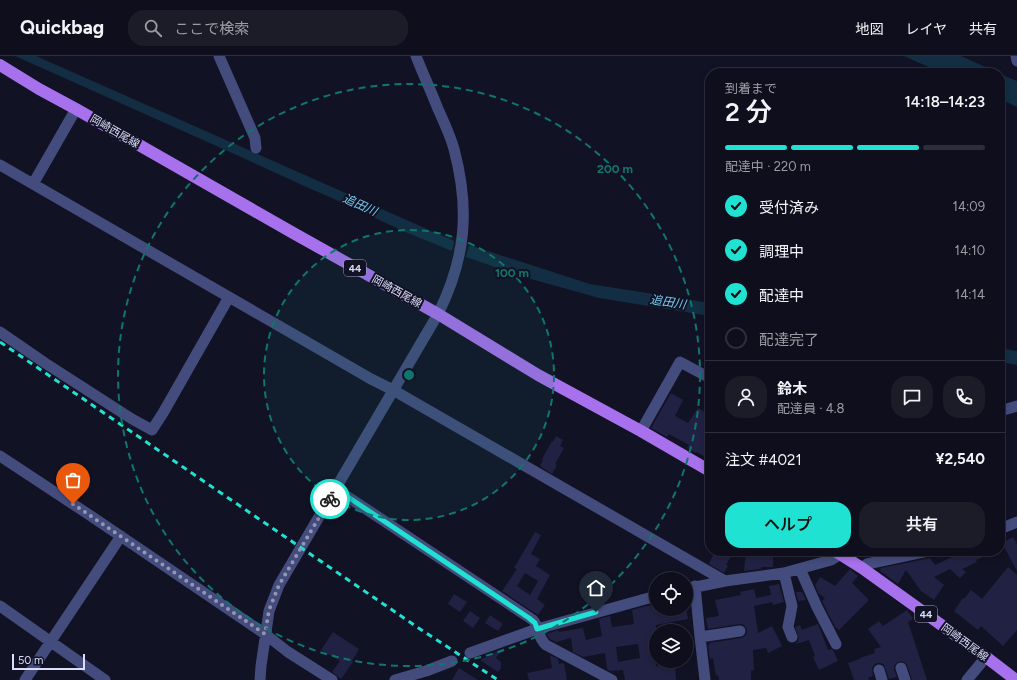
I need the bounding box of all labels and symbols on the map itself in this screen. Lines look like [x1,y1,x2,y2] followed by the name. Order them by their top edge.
[88,112,142,151] street label: 岡崎西尾線
[597,162,633,176] text: 200 m
[341,191,381,220] water label: 追田川
[344,260,366,276] road number: 44
[495,266,529,280] text: 100 m
[370,272,424,310] street label: 岡崎西尾線
[649,292,689,312] water label: 追田川
[402,368,416,382] centre of rings
[56,463,90,504] pin
[310,479,350,519] courier
[579,571,613,612] pin
[915,606,937,622] road number: 44
[939,621,991,664] street label: 岡崎西尾線
[12,652,85,671] scale bar

